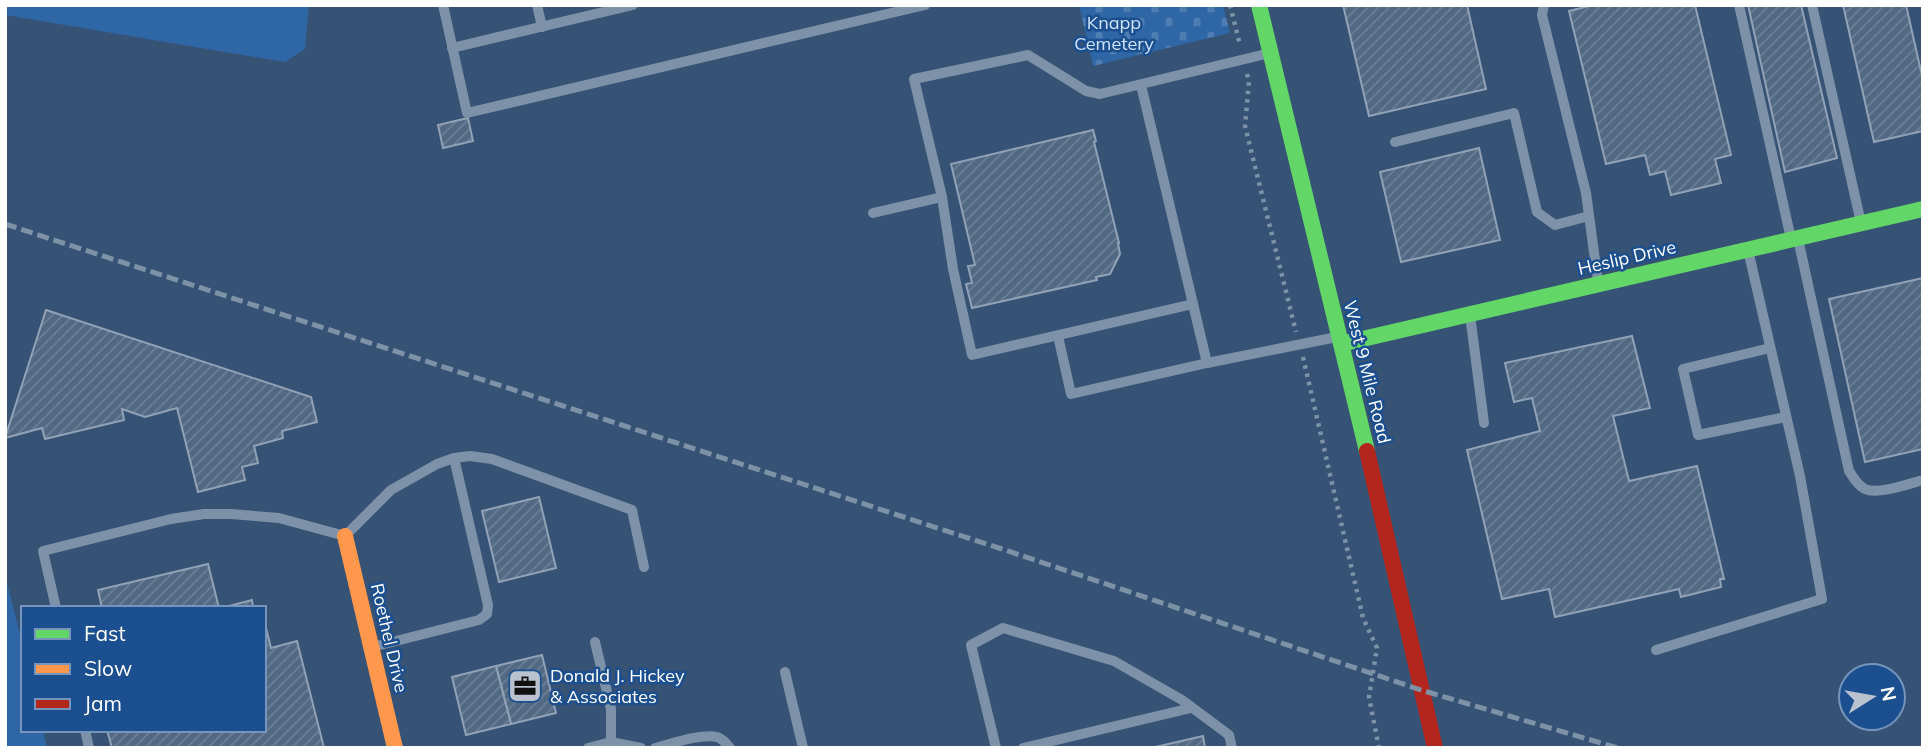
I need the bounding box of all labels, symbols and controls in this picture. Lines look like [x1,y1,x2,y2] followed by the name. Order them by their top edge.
[1074,11,1154,55] park label: Knapp Cemetery
[1576,235,1678,280] street label: Heslip Drive
[1339,298,1396,446] street label: West 9 Mile Road
[366,581,413,695] street label: Roethel Drive
[21,606,266,732] legend
[84,620,126,646] text: Fast
[84,655,132,681] text: Slow
[1837,662,1907,732] north arrow
[550,664,685,708] place label: Donald J. Hickey & Associates
[506,667,544,705] office icon: Donald J. Hickey & Associates
[1876,684,1902,703] text: N
[84,690,122,716] text: Jam

